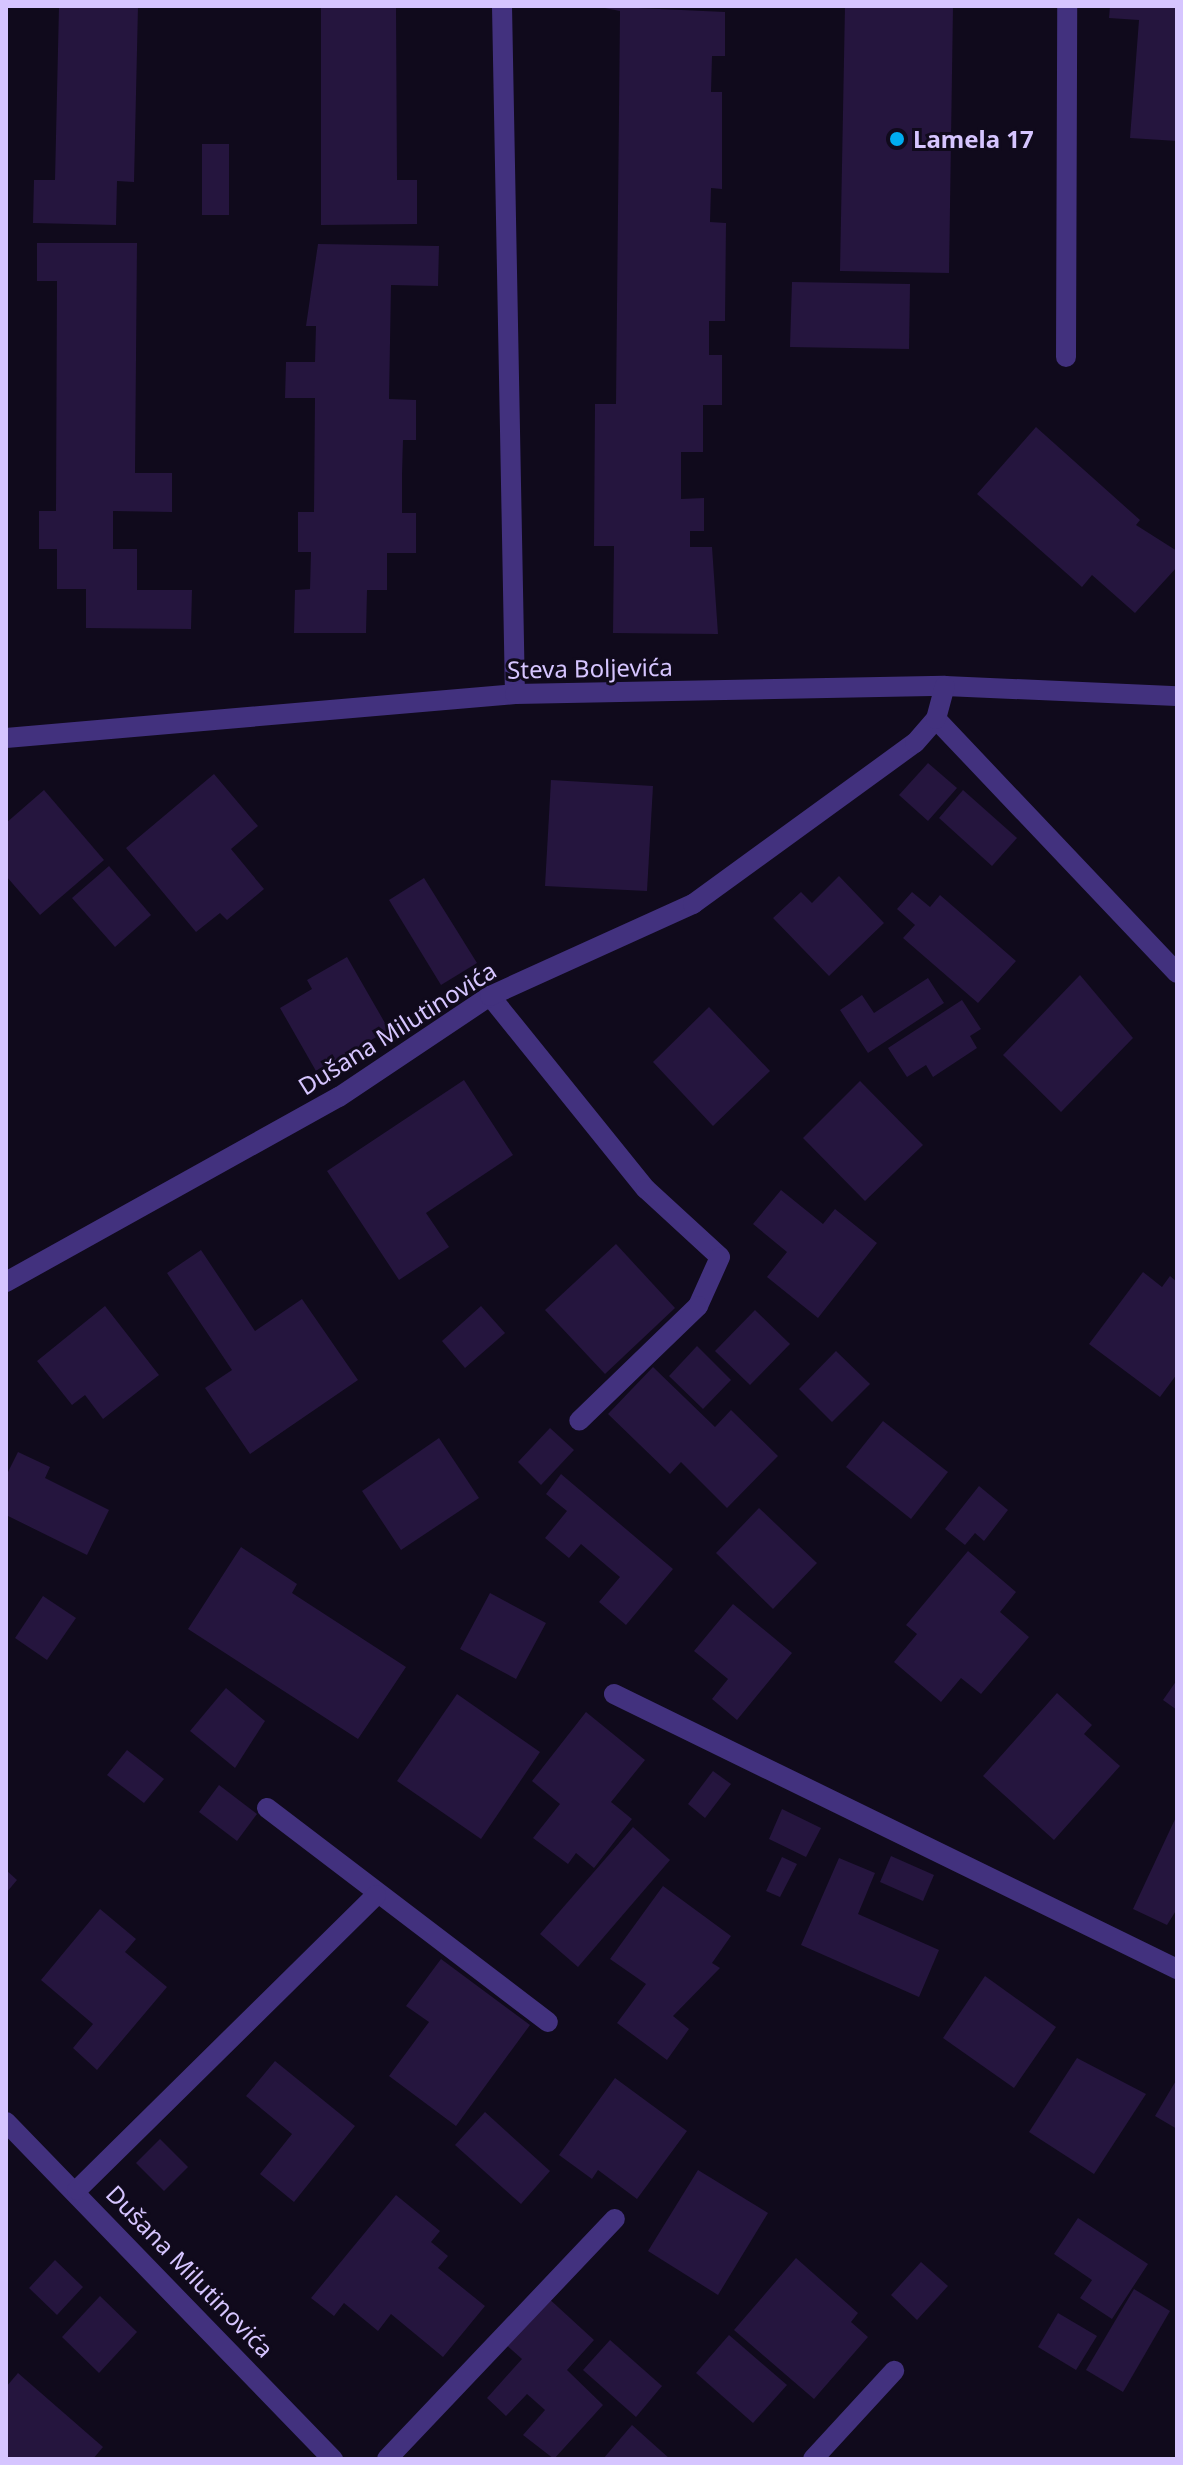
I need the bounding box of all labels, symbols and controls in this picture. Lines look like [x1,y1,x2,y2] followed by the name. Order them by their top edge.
[913,125,1034,153] place label: Lamela 17
[888,130,906,148] marker: Lamela 17
[507,652,673,684] street label: Steva Boljevića
[293,955,501,1101] street label: Dušana Milutinovića
[100,2179,280,2363] street label: Dušana Milutinovića

